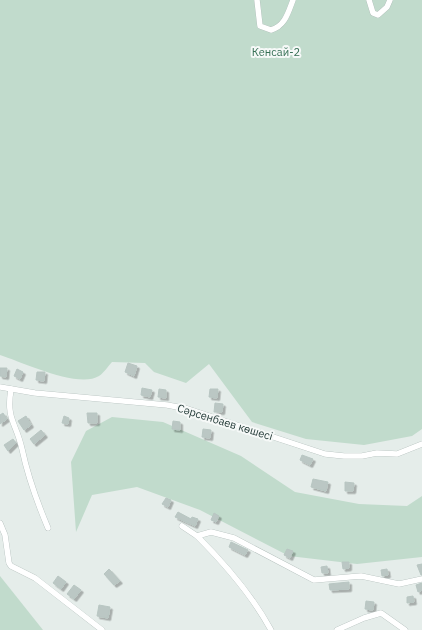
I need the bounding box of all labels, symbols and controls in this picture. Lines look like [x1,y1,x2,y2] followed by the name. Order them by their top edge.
[252,45,300,59] park label: Кенсай-2
[176,401,274,443] street label: Сәрсенбаев көшесі

